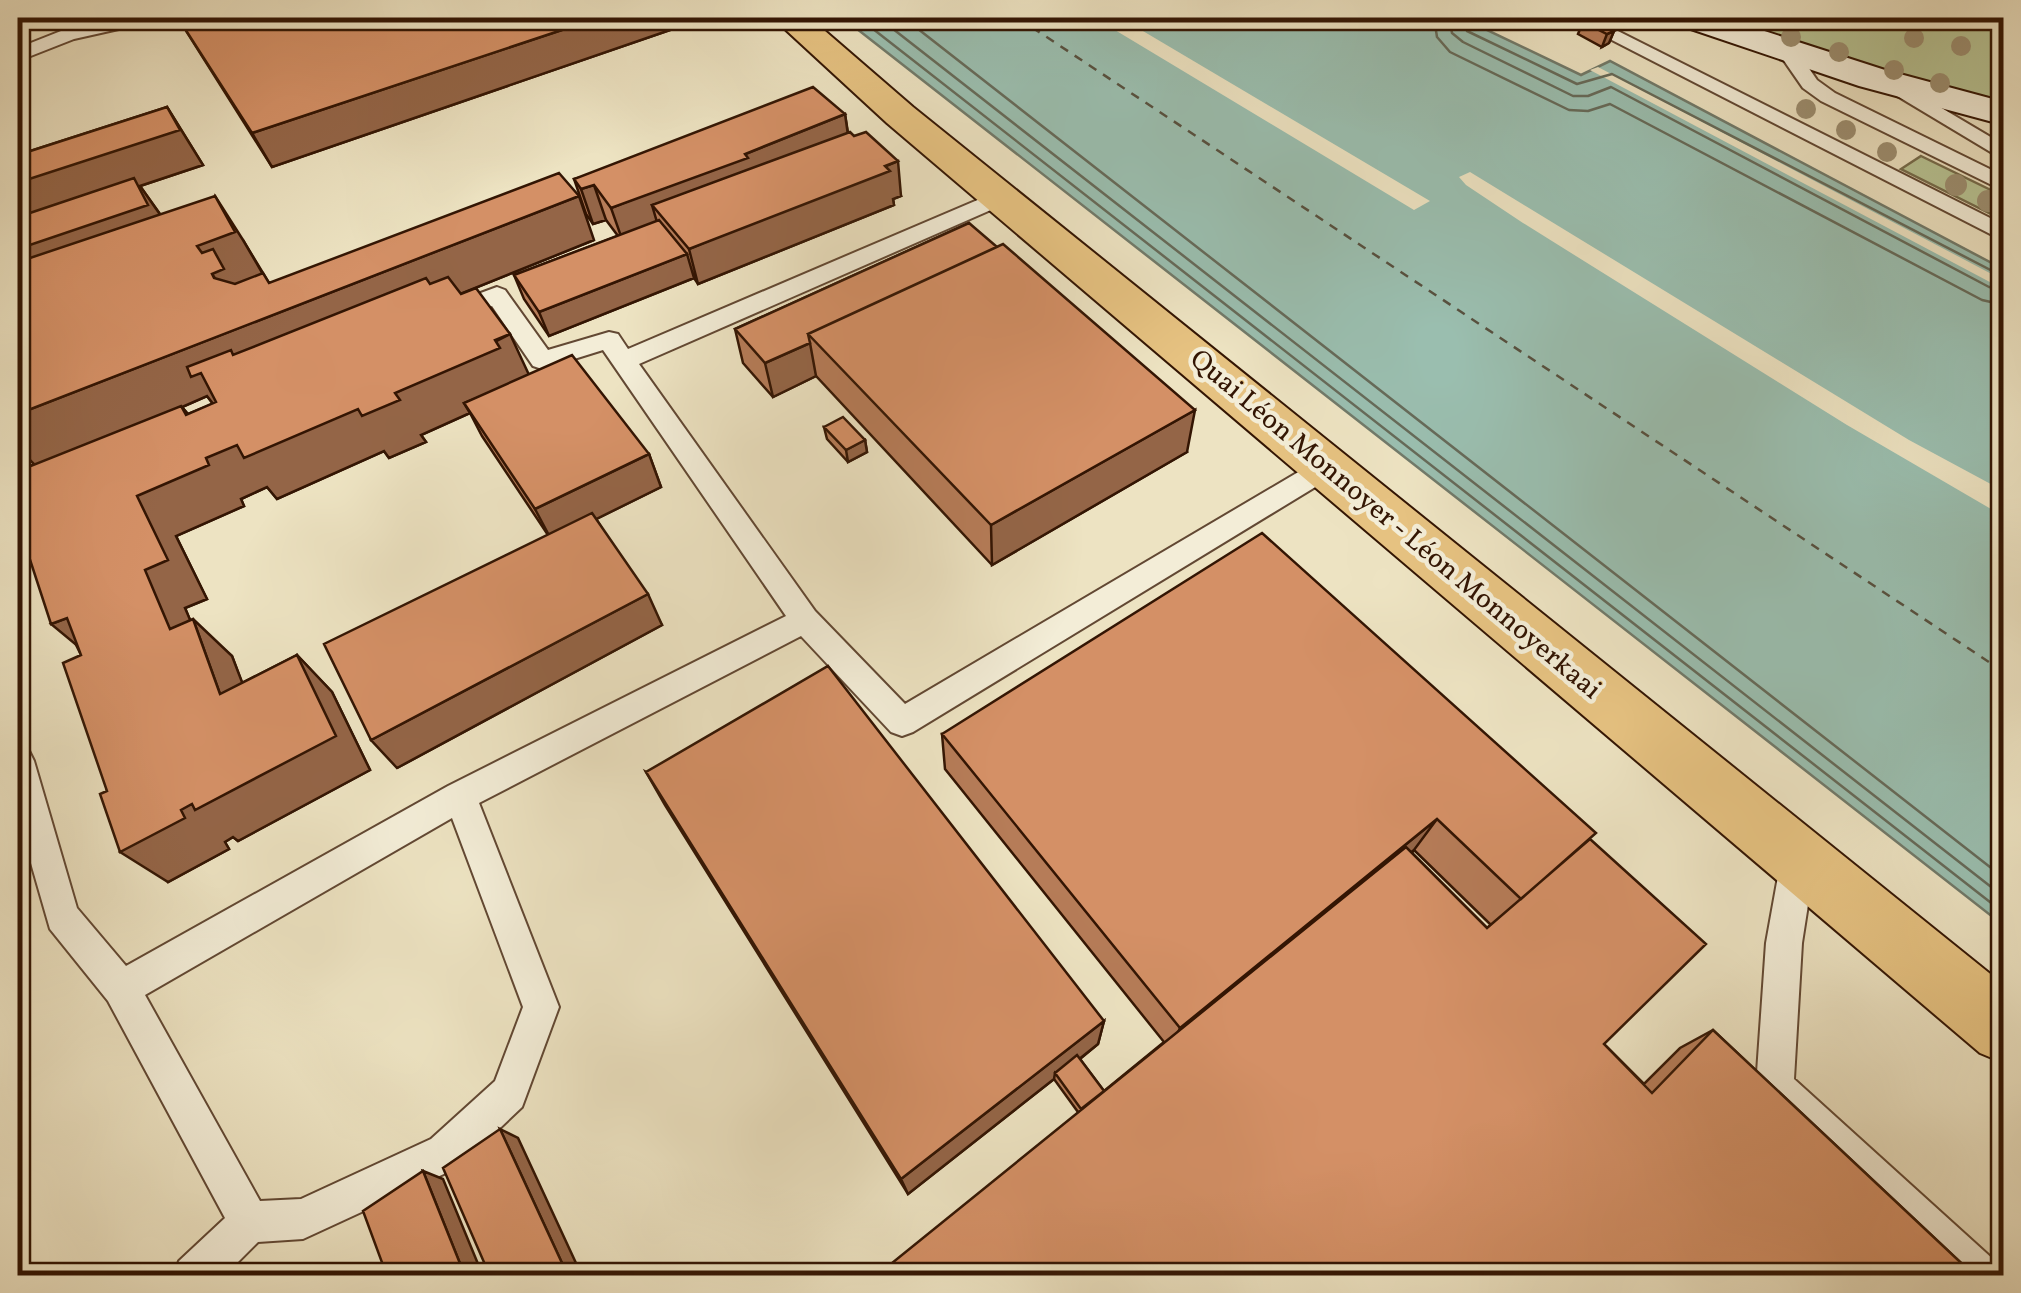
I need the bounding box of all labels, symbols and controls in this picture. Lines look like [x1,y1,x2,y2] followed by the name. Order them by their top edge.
[1181,341,1609,709] street label: Quai Léon Monnoyer - Léon Monnoyerkaai

